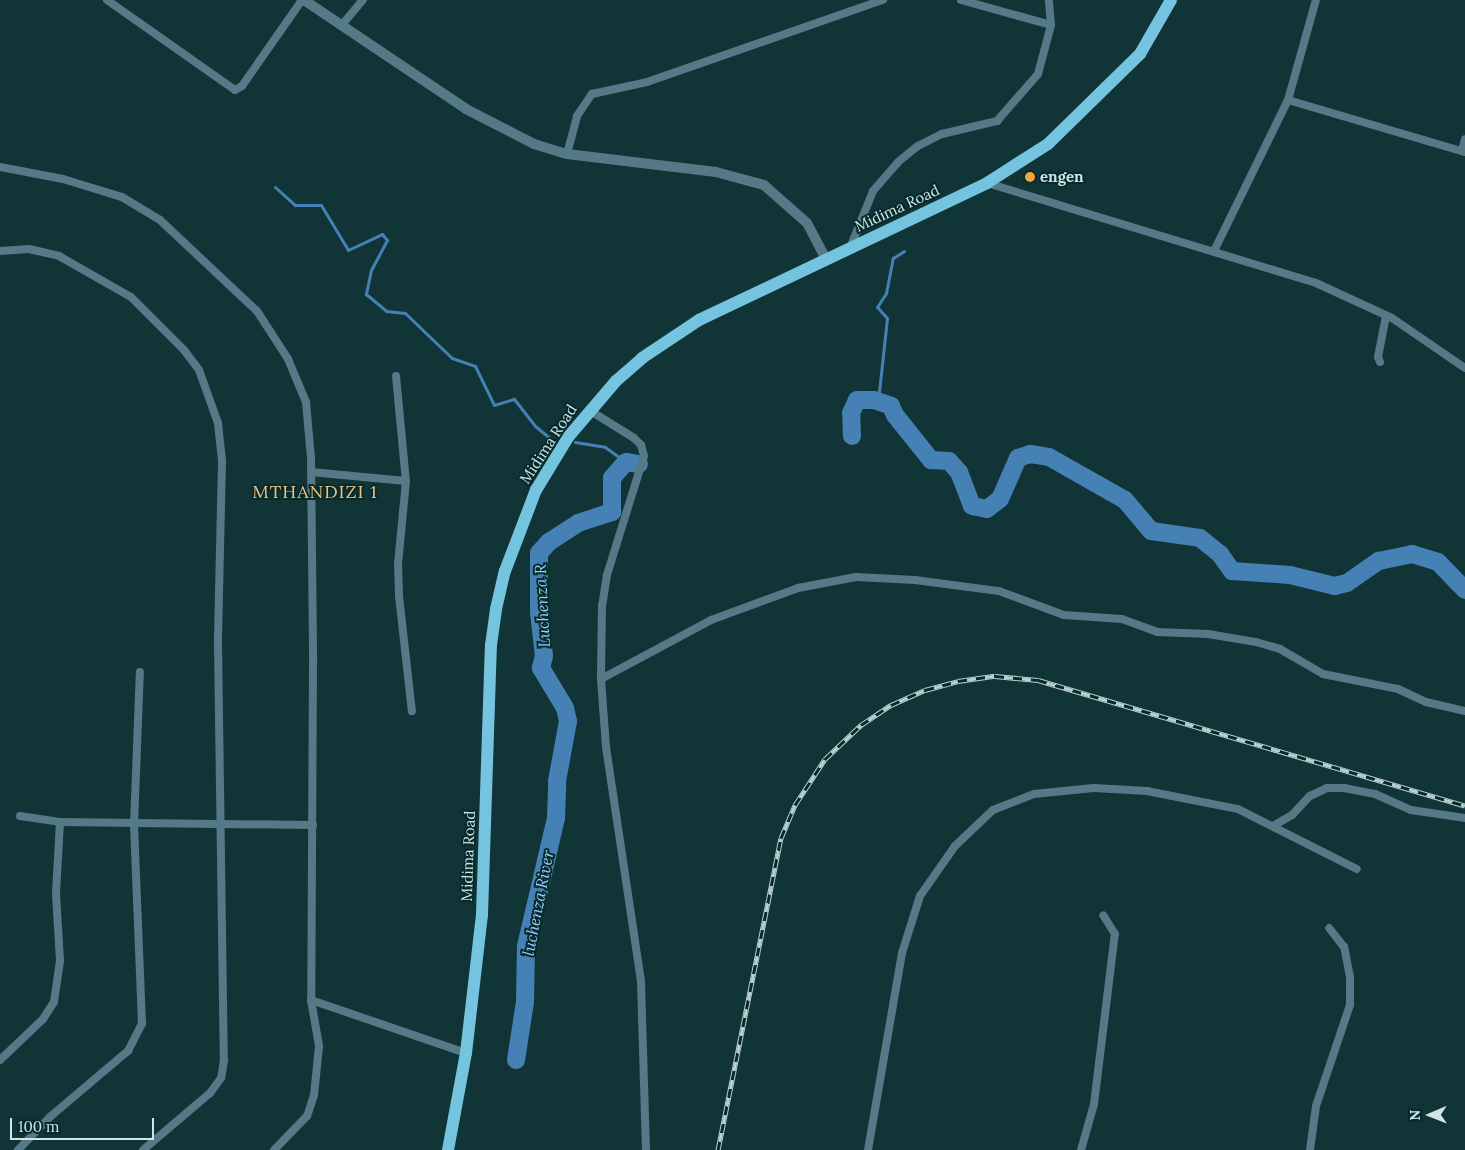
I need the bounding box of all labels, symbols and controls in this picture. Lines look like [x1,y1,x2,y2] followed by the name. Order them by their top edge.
[1040,168,1084,186] place label: engen
[1024,171,1036,183] marker: engen
[852,181,942,235] street label: Midima Road
[516,401,580,487] street label: Midima Road
[251,481,379,503] district label: MTHANDIZI 1
[530,564,554,648] water label: Luchenza R
[457,810,479,902] street label: Midima Road
[518,849,558,957] water label: luchenza River
[1405,1090,1455,1140] north arrow
[12,1108,156,1140] scale bar
[1406,1110,1424,1121] text: N
[18,1117,59,1136] text: 100 m

